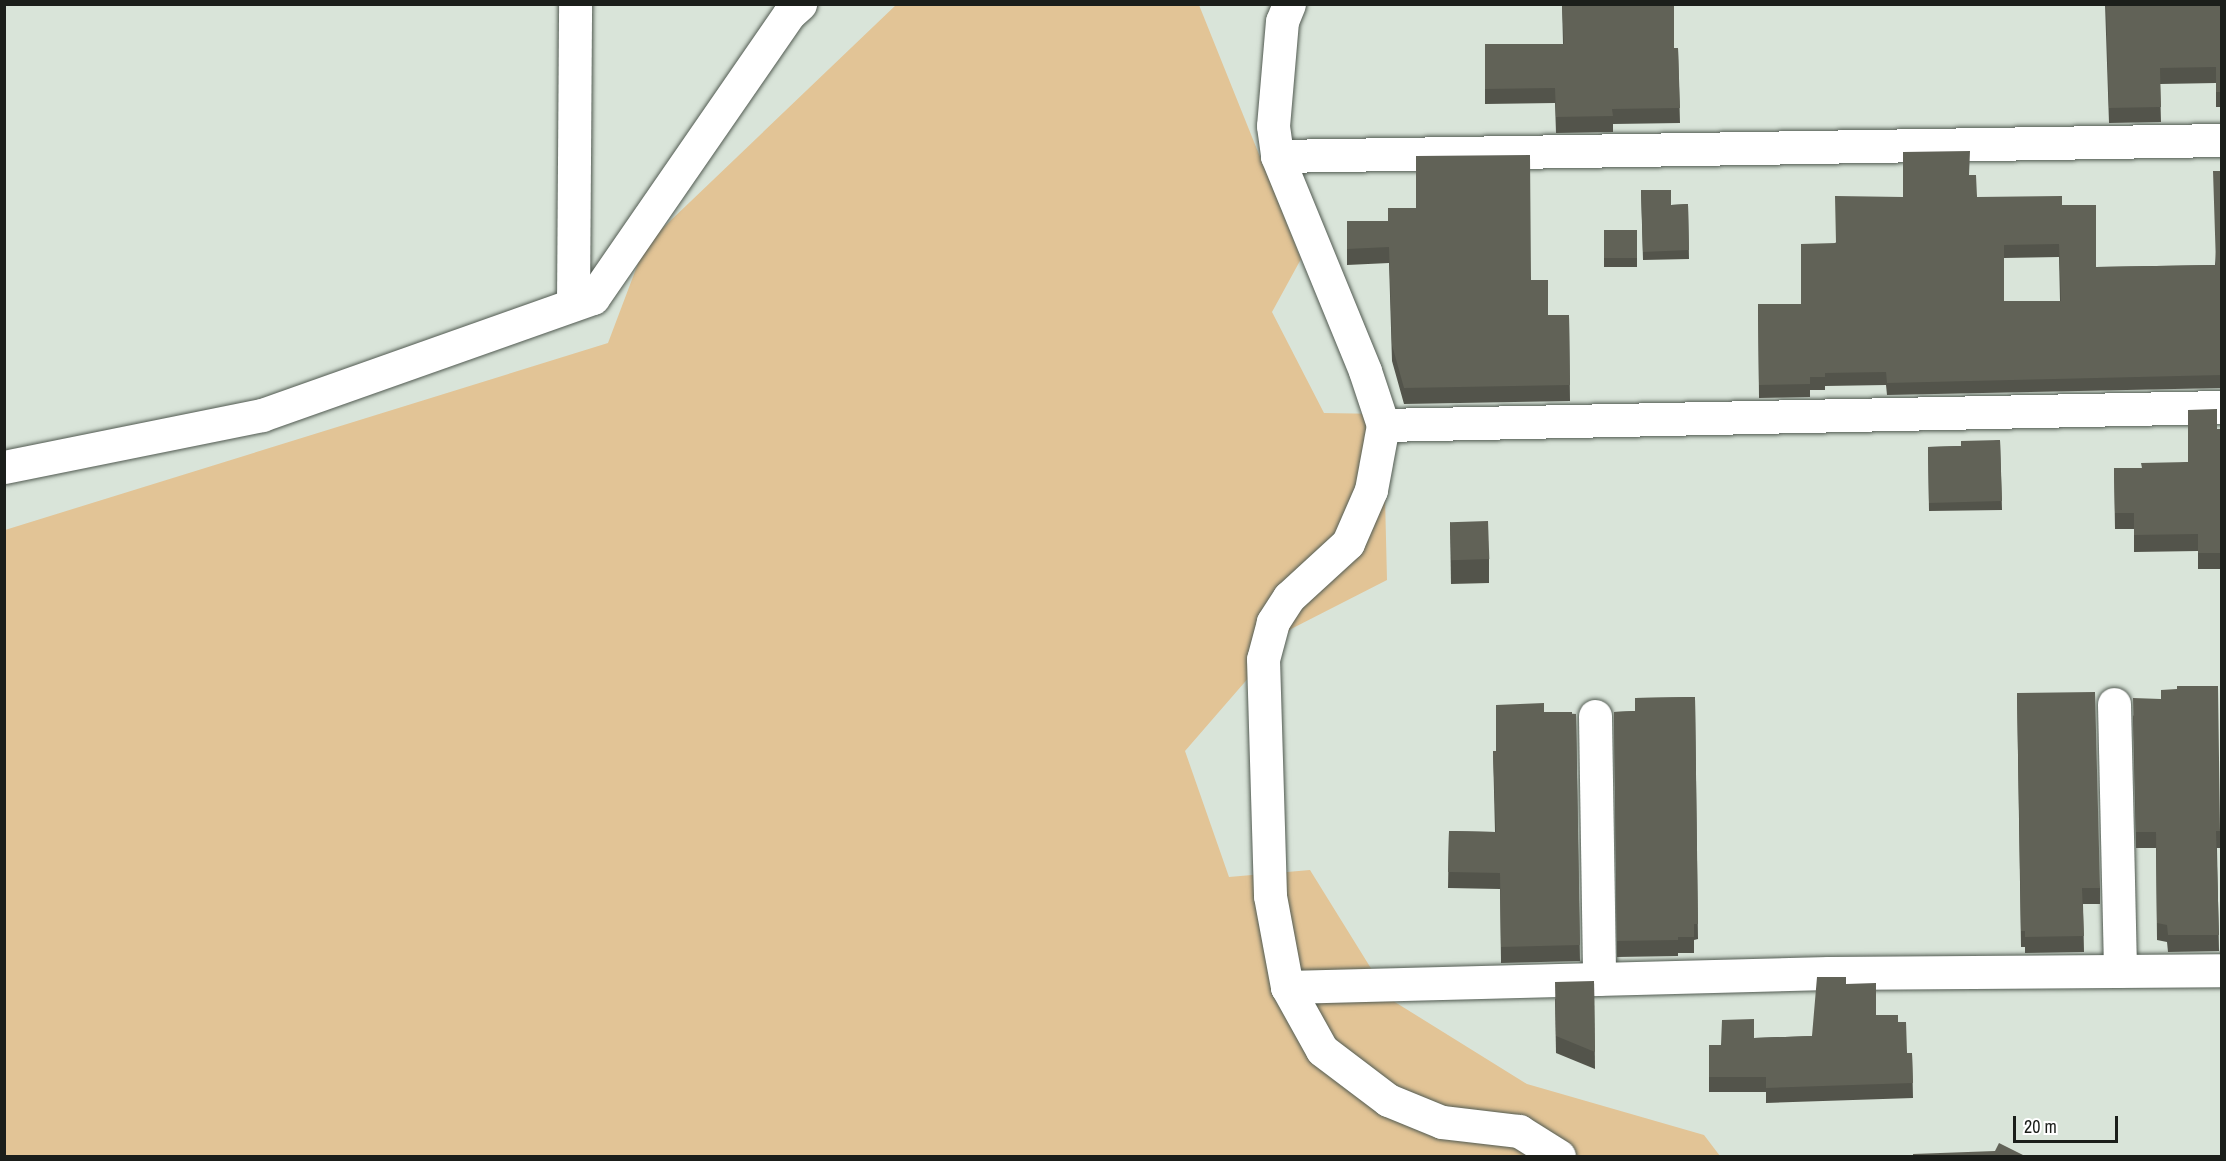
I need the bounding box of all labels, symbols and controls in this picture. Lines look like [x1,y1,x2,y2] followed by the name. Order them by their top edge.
[2016,1104,2121,1142] scale bar
[2024,1114,2057,1139] text: 20 m

